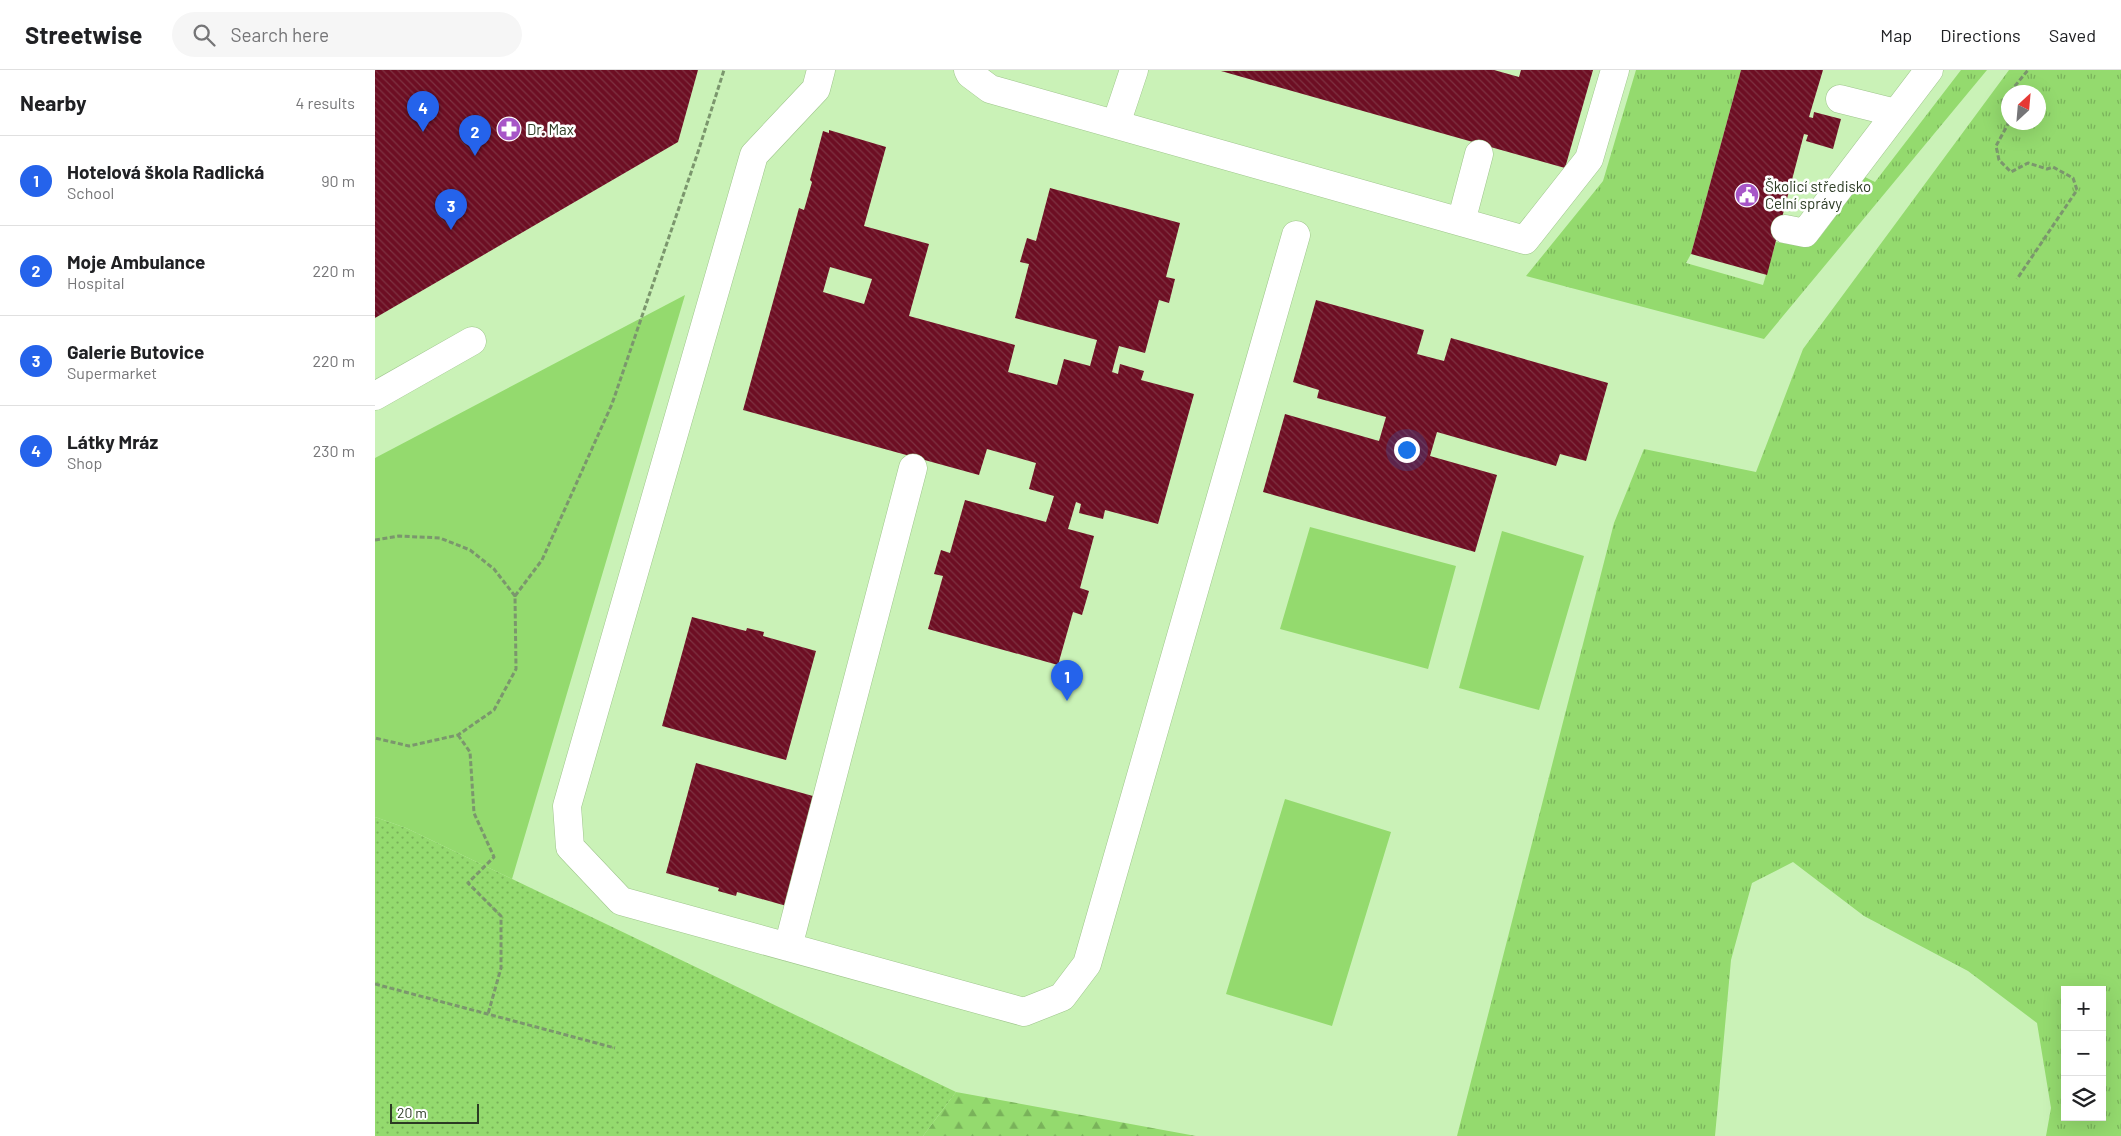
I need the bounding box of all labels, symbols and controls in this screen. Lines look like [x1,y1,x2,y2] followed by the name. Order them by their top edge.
[172,12,522,57] search box
[25,20,142,49] text: Streetwise
[190,21,218,49] icon: search
[230,23,329,46] text: Search here
[1880,24,1912,46] text: Map
[1940,24,2021,46] text: Directions
[2049,24,2096,46] text: Saved
[2001,85,2046,130] north arrow
[20,90,86,115] text: Nearby
[407,91,439,132] pin: 4
[295,93,355,112] text: 4 results
[459,115,491,156] pin: 2
[496,116,522,142] pharmacy icon: Dr. Max
[527,120,574,138] place label: Dr. Max
[67,160,264,183] text: Hotelová škola Radlická
[33,171,39,190] text: 1
[321,171,355,190] text: 90 m
[1765,177,1871,212] place label: Školicí středisko Celní správy
[1734,182,1760,208] public building icon: Školicí středisko Celní správy
[67,183,114,202] text: School
[435,189,467,230] pin: 3
[67,250,205,273] text: Moje Ambulance
[32,261,40,280] text: 2
[312,261,355,280] text: 220 m
[67,273,124,292] text: Hospital
[67,340,204,363] text: Galerie Butovice
[32,351,40,370] text: 3
[312,351,355,370] text: 220 m
[67,363,157,382] text: Supermarket
[67,430,158,453] text: Látky Mráz
[1394,437,1420,463] your location
[31,441,41,460] text: 4
[313,441,355,460] text: 230 m
[67,453,102,472] text: Shop
[1051,660,1083,701] pin: 1
[2061,986,2106,1121] map controls
[2061,986,2106,1031] button: +
[2061,1031,2106,1076] button: −
[2061,1076,2106,1121] button: layers
[390,1101,479,1124] scale bar
[397,1104,427,1121] text: 20 m

